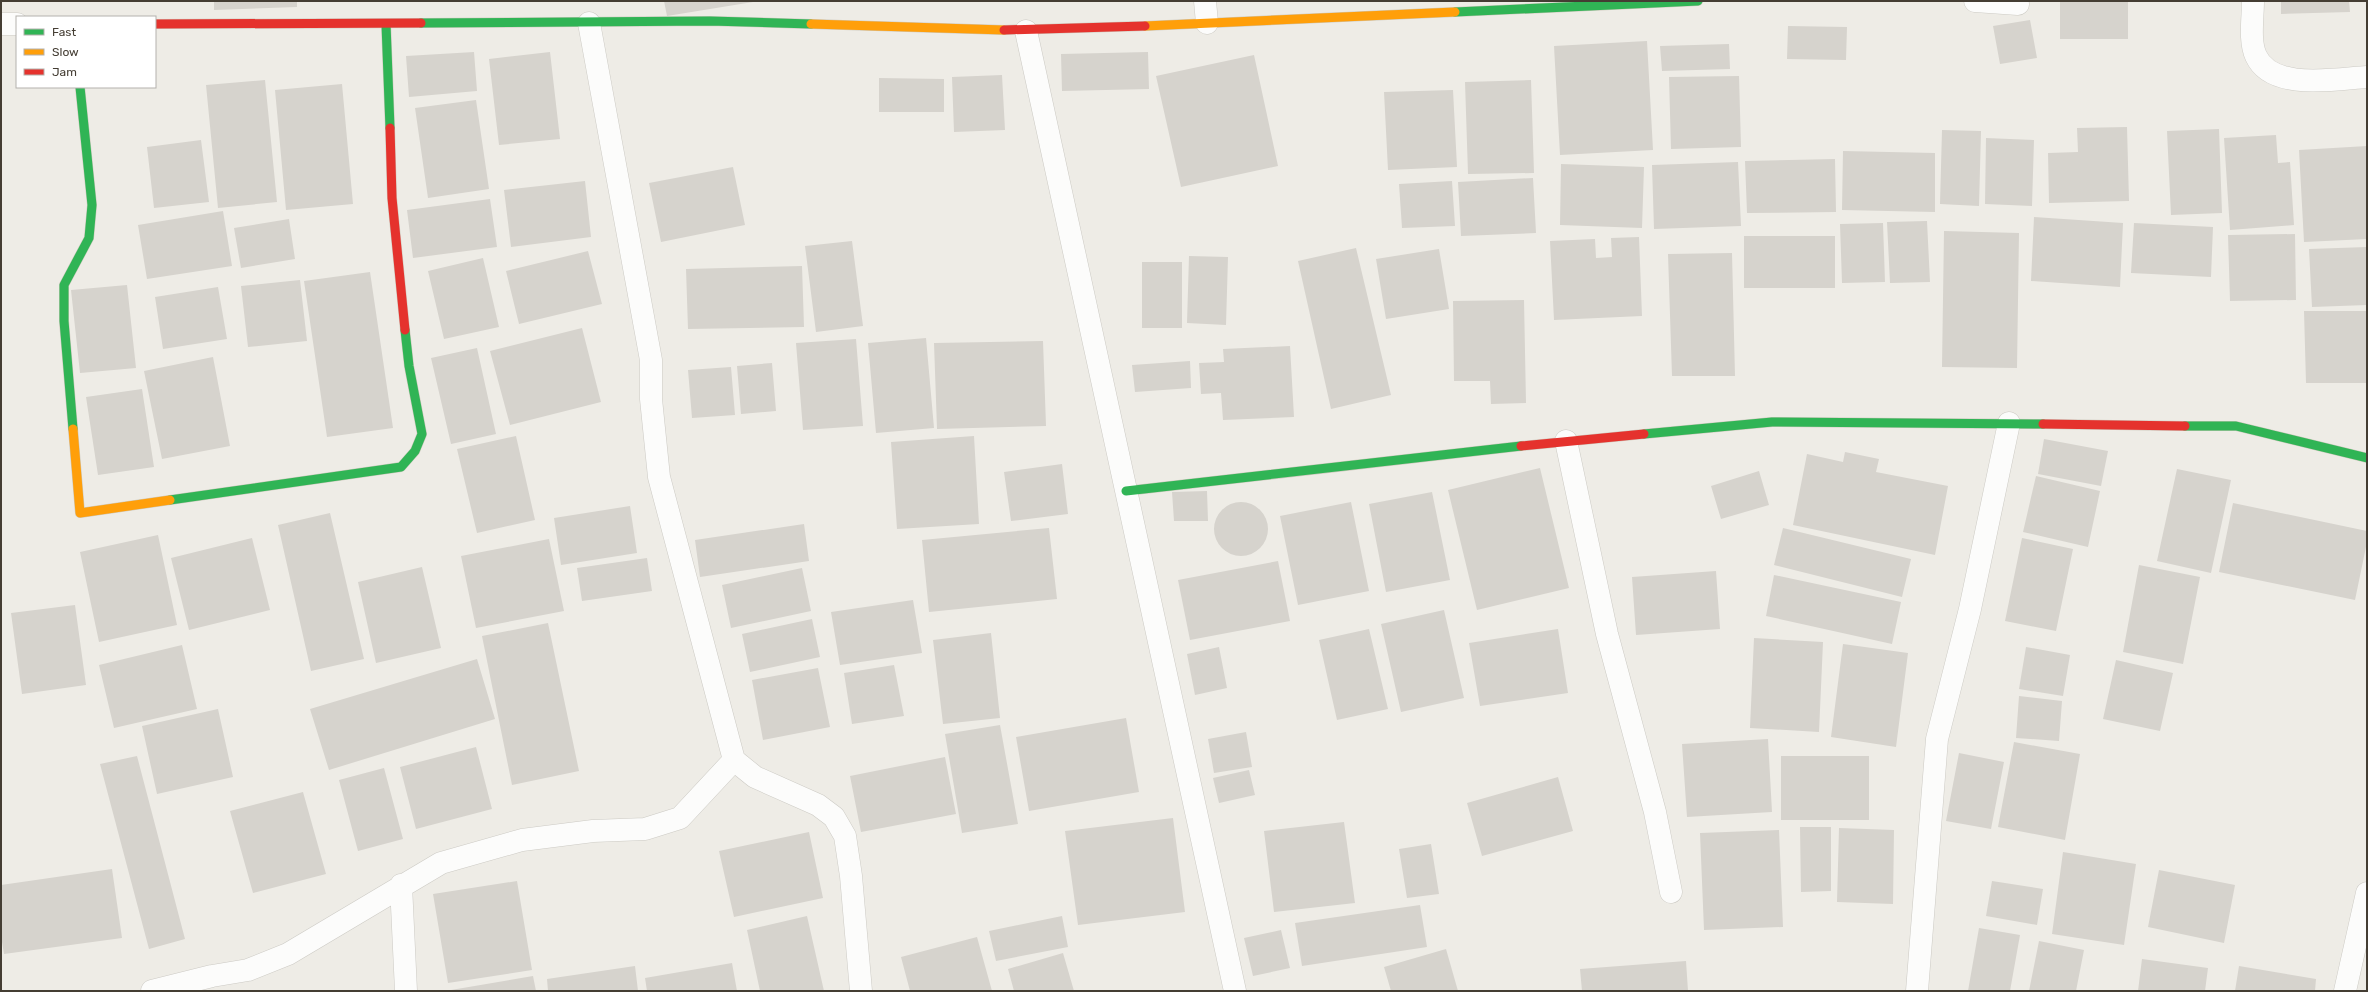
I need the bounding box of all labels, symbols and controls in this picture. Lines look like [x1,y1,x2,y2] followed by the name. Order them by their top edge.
[16,16,156,88] legend
[52,25,76,39] text: Fast
[52,45,79,59] text: Slow
[52,65,77,79] text: Jam

